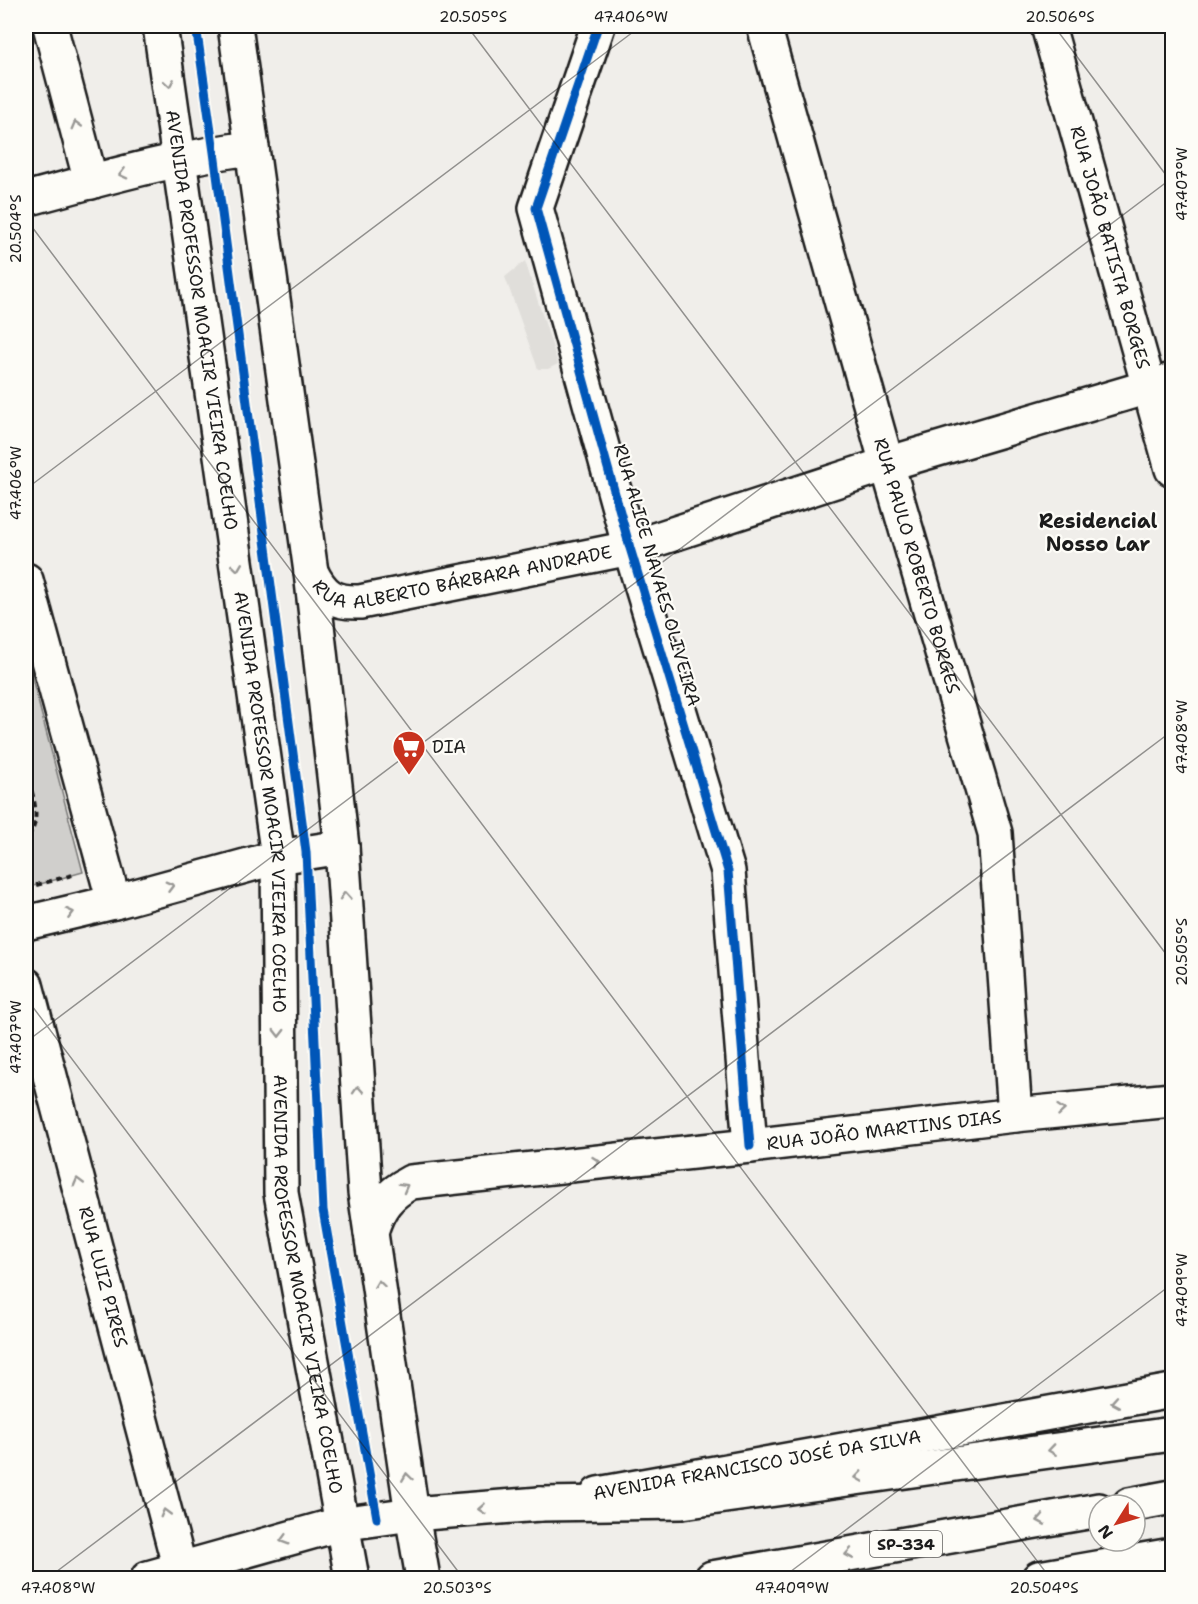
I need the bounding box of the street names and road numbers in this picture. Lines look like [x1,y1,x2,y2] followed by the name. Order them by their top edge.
[160,108,243,532] street label: AVENIDA PROFESSOR MOACIR VIEIRA COELHO
[1065,123,1155,372] street label: RUA JOÃO BATISTA BORGES
[868,435,966,697] street label: RUA PAULO ROBERTO BORGES
[608,441,706,709] street label: RUA ALICE NAVAES OLIVEIRA
[307,540,614,614] street label: RUA ALBERTO BÁRBARA ANDRADE
[228,589,291,1013] street label: AVENIDA PROFESSOR MOACIR VIEIRA COELHO
[268,1074,348,1496] street label: AVENIDA PROFESSOR MOACIR VIEIRA COELHO
[765,1105,1003,1156] street label: RUA JOÃO MARTINS DIAS
[73,1204,133,1350] street label: RUA LUIZ PIRES
[591,1424,923,1506] street label: AVENIDA FRANCISCO JOSÉ DA SILVA
[870,1531,942,1557] road number: SP-334

